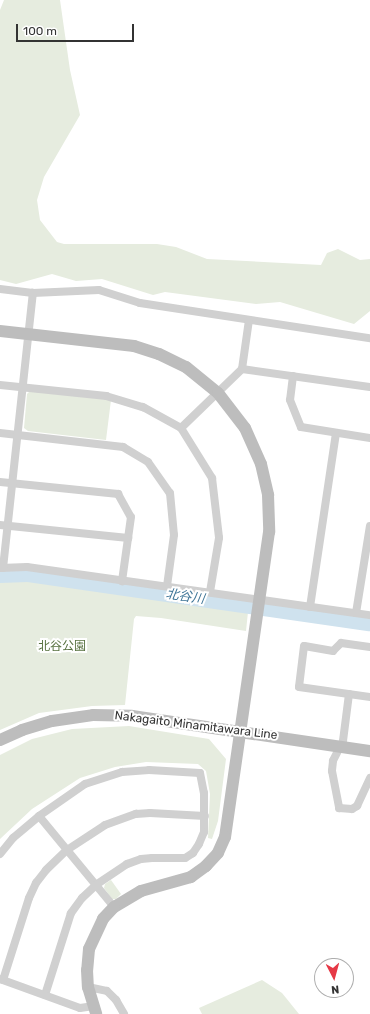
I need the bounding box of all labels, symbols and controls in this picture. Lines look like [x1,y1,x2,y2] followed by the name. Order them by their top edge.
[18,16,136,42] scale bar
[23,24,57,38] text: 100 m
[165,587,205,607] water label: 北谷川
[38,640,86,654] park label: 北谷公園
[114,709,278,743] street label: Nakagaito Minamitawara Line
[314,958,354,998] north arrow
[331,983,340,996] text: N

